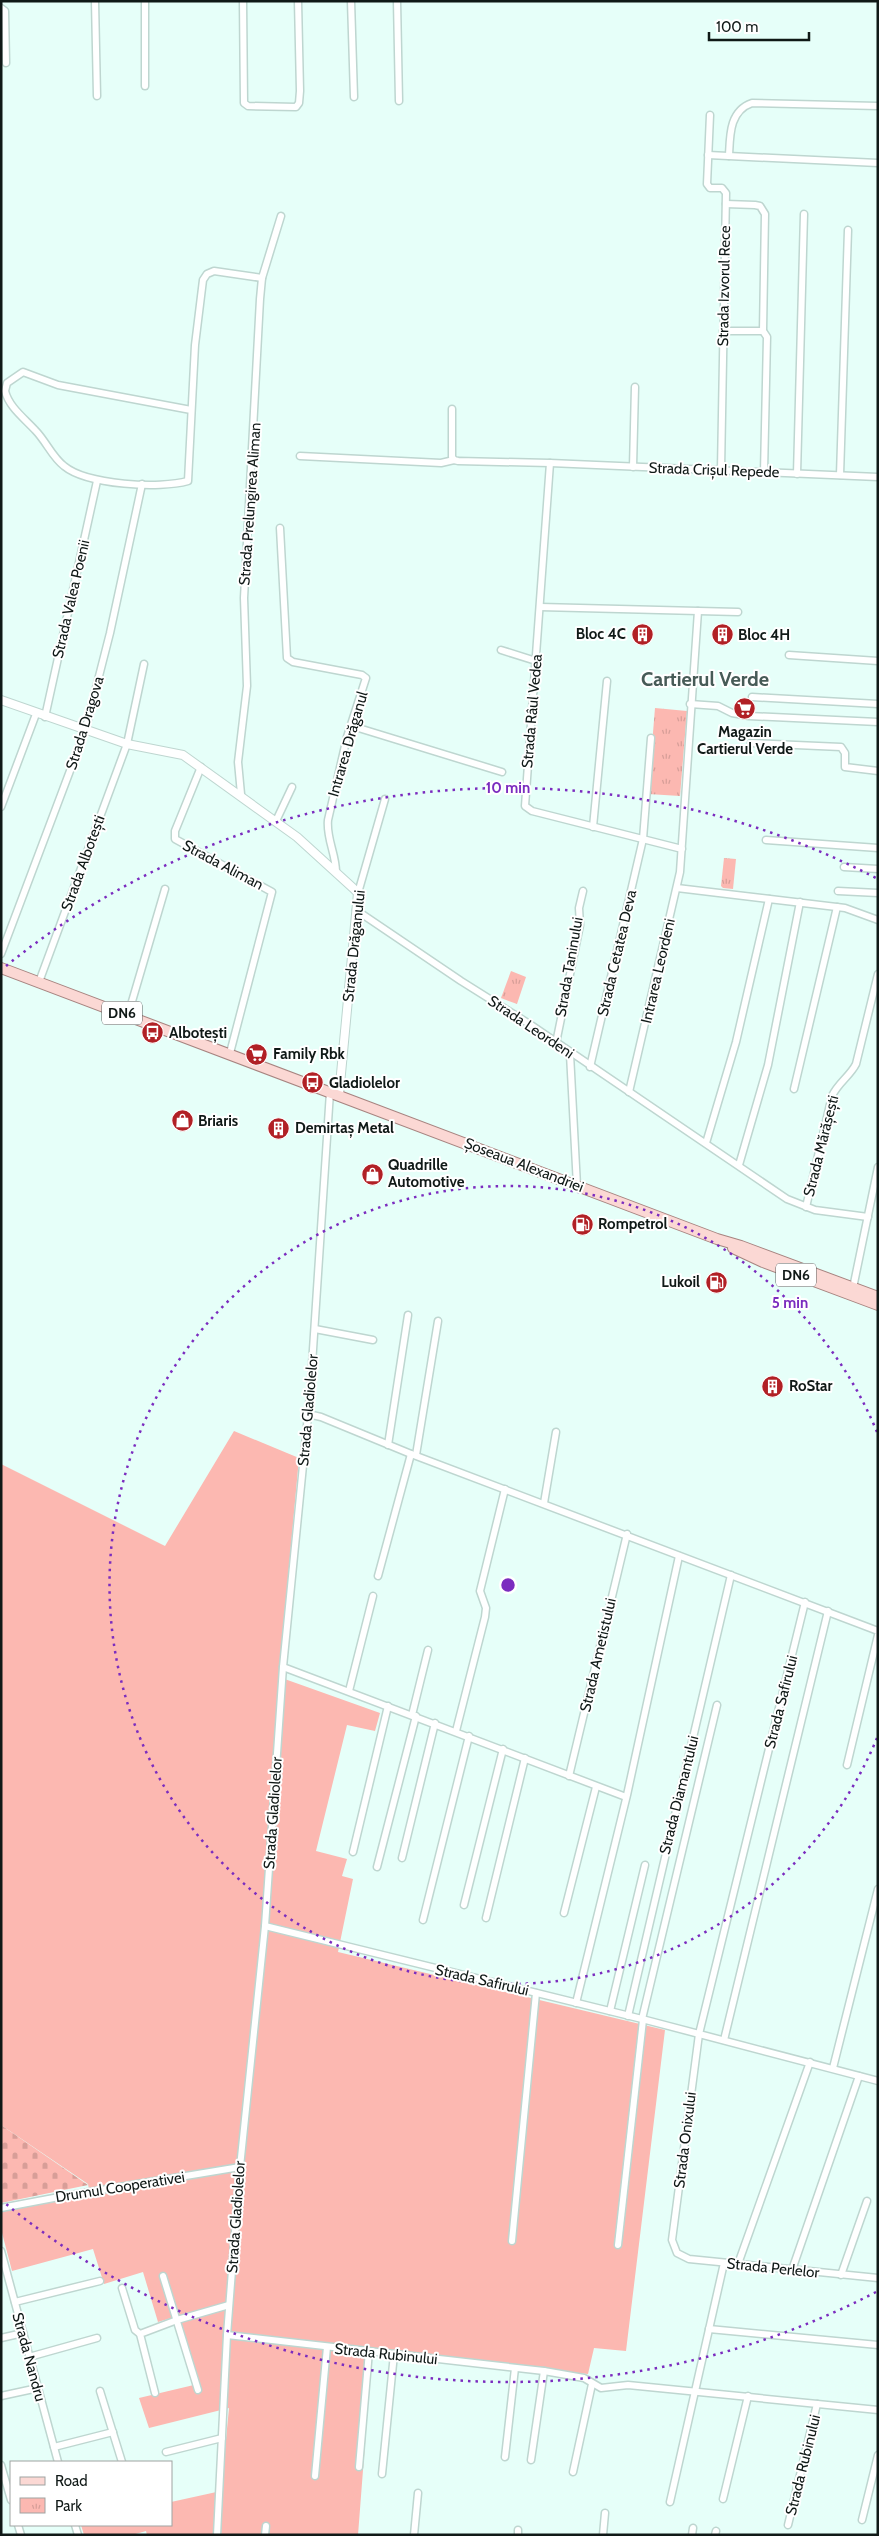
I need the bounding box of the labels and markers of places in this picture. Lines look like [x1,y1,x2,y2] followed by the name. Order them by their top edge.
[630,622,654,646] building icon: Bloc 4C
[710,623,734,647] building icon: Bloc 4H
[576,625,626,643] place label: Bloc 4C
[738,626,790,644] place label: Bloc 4H
[733,697,757,721] supermarket icon: Magazin Cartierul Verde
[697,723,793,758] place label: Magazin Cartierul Verde
[141,1021,165,1045] bus stop icon: Albotești
[169,1024,227,1043] place label: Albotești
[245,1042,269,1066] supermarket icon: Family Rbk
[273,1045,346,1063] place label: Family Rbk
[301,1071,325,1095] bus stop icon: Gladiolelor
[329,1074,400,1092] place label: Gladiolelor
[170,1109,194,1133] shop icon: Briaris
[198,1112,238,1130] place label: Briaris
[267,1116,291,1140] building icon: Demirtaș Metal
[295,1119,394,1138] place label: Demirtaș Metal
[388,1156,465,1191] place label: Quadrille Automotive
[360,1162,384,1186] shop icon: Quadrille Automotive
[570,1212,594,1236] fuel station icon: Rompetrol
[598,1215,668,1233] place label: Rompetrol
[704,1270,728,1294] fuel station icon: Lukoil
[661,1273,700,1291] place label: Lukoil
[761,1374,785,1398] building icon: RoStar
[789,1377,833,1395] place label: RoStar
[499,1576,517,1594] centre of rings

